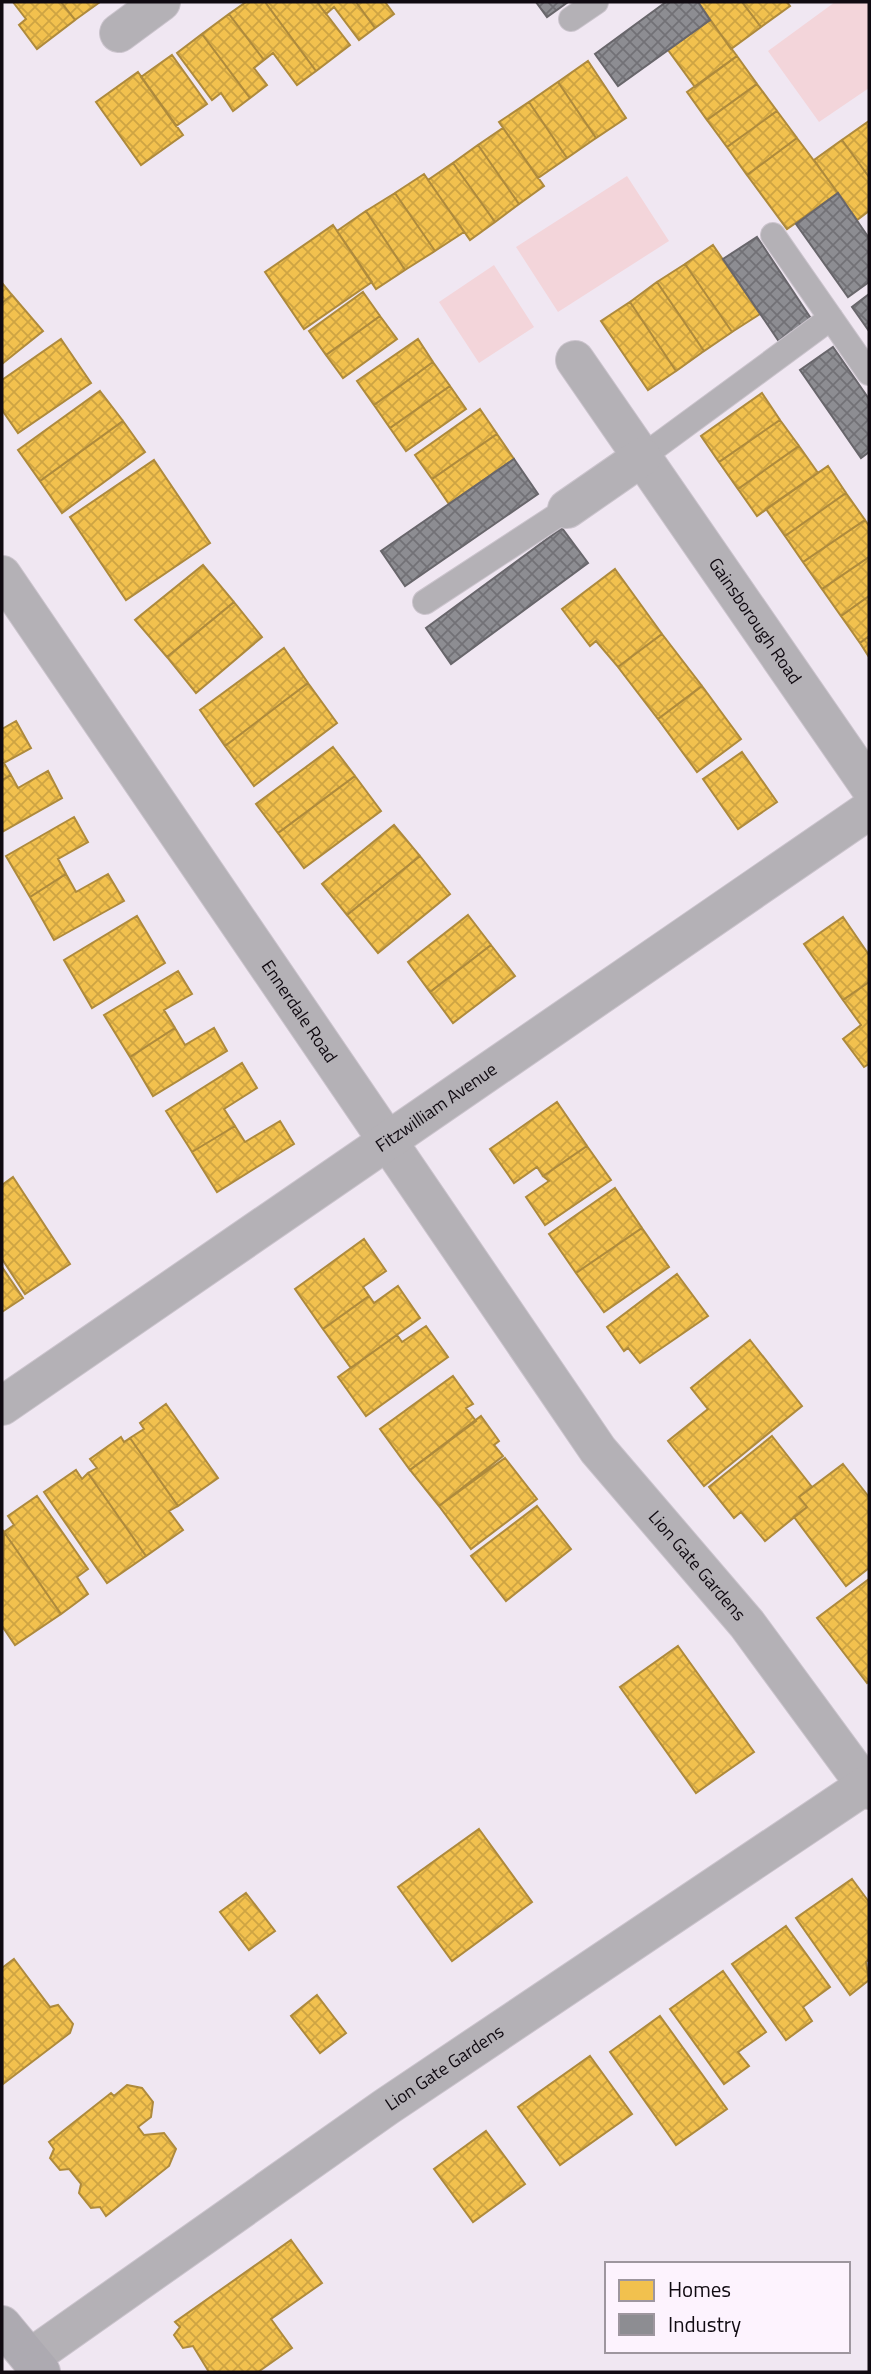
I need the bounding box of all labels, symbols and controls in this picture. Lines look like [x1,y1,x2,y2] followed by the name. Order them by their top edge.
[702,552,809,689] street label: Gainsborough Road
[255,954,344,1068] street label: Ennerdale Road
[370,1056,502,1158] street label: Fitzwilliam Avenue
[642,1504,753,1627] street label: Lion Gate Gardens
[379,2018,509,2117] street label: Lion Gate Gardens
[605,2262,850,2353] legend
[668,2273,731,2305] text: Homes
[668,2308,741,2340] text: Industry

